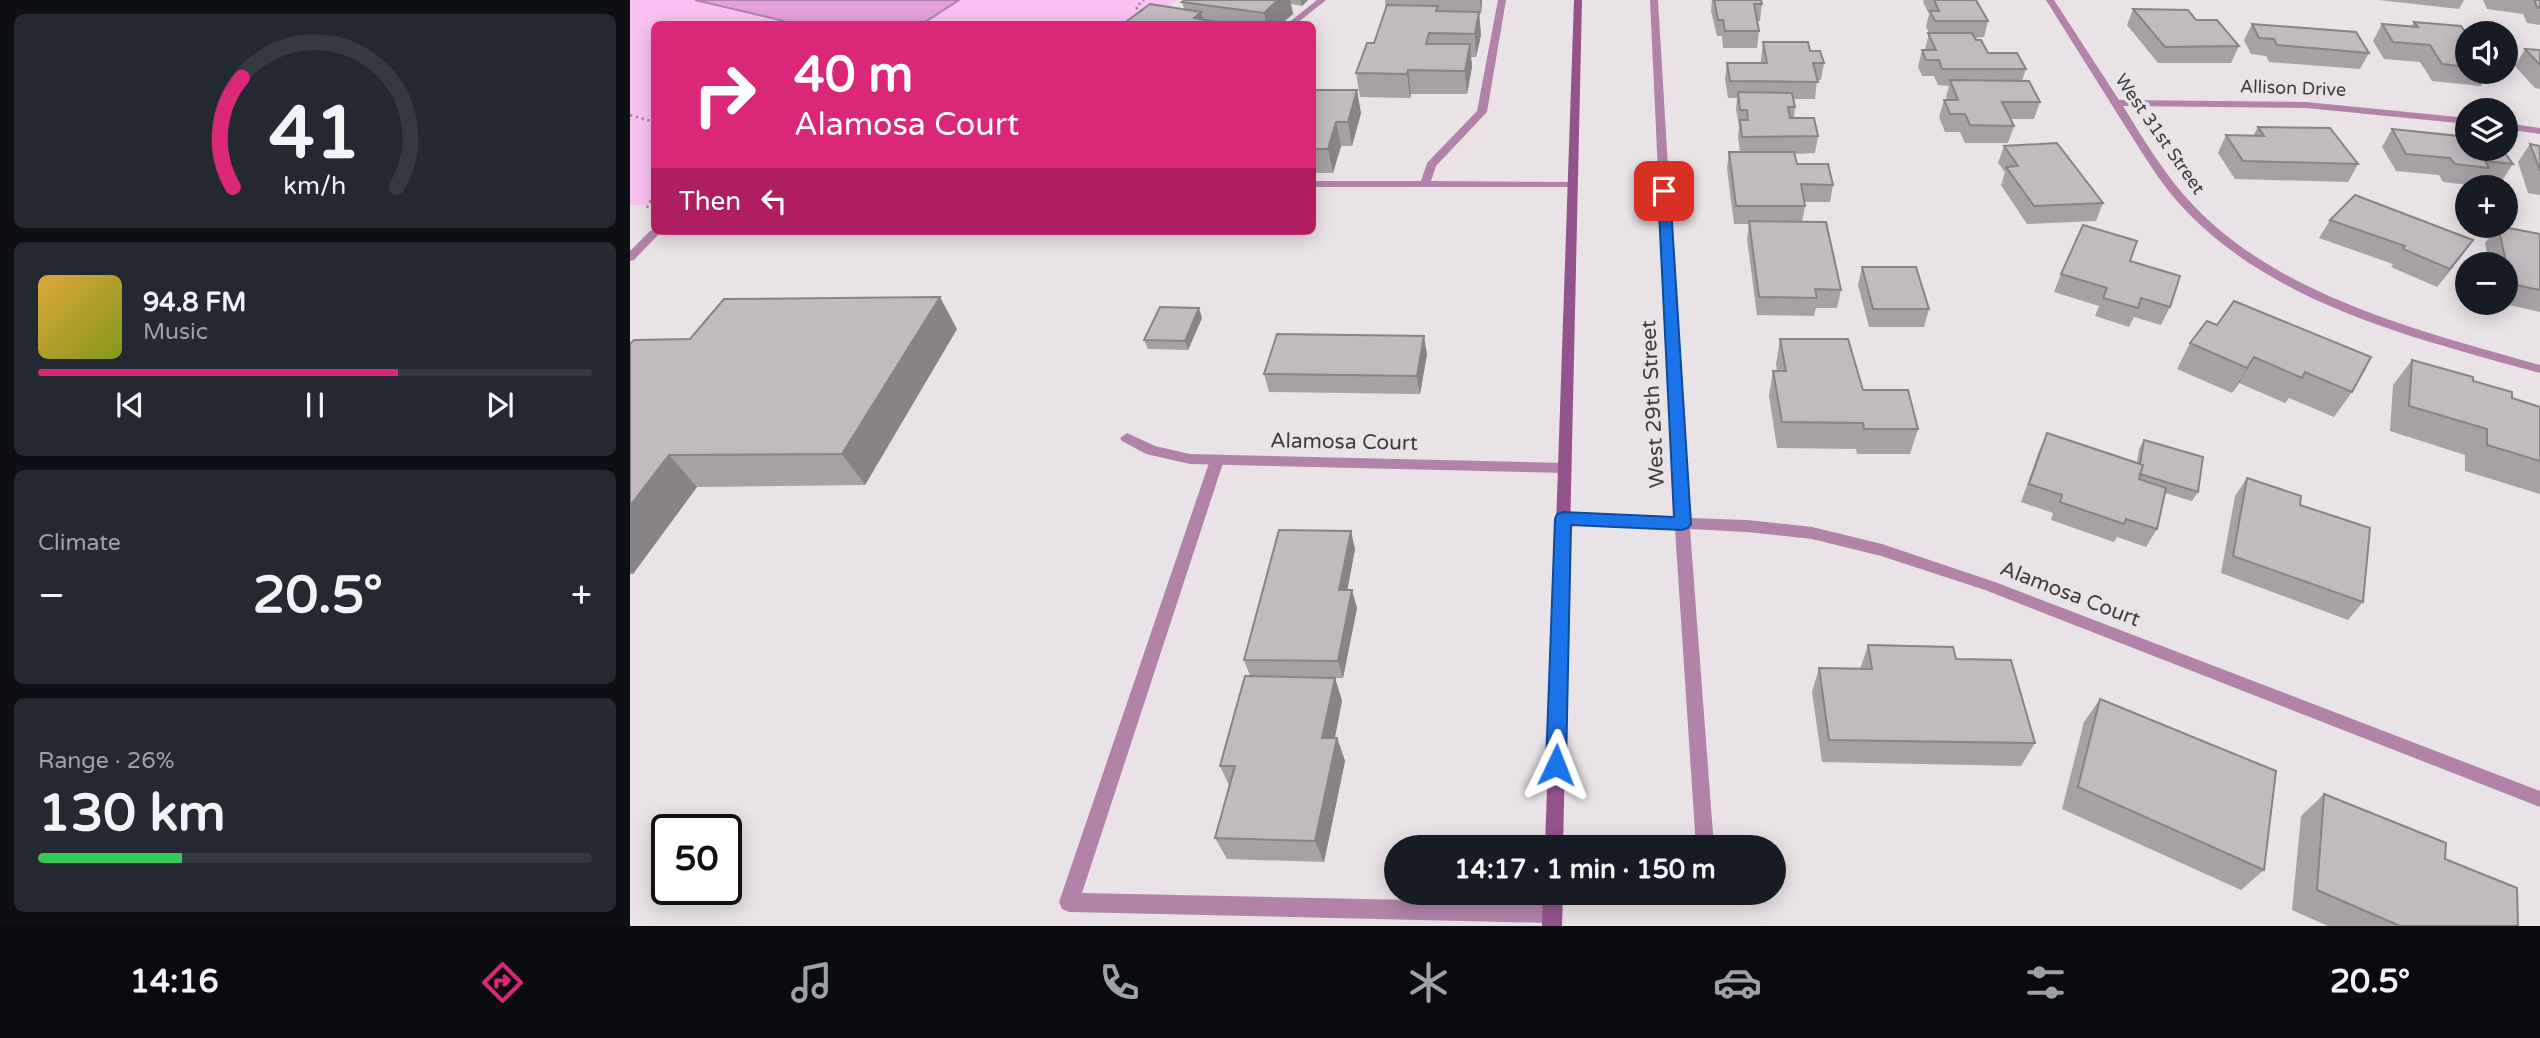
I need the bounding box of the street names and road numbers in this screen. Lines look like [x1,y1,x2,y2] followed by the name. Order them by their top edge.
[2110,70,2210,199] street label: West 31st Street
[2239,75,2347,101] street label: Allison Drive
[1636,319,1670,489] street label: West 29th Street
[1270,428,1418,456] street label: Alamosa Court
[1997,556,2143,632] street label: Alamosa Court

